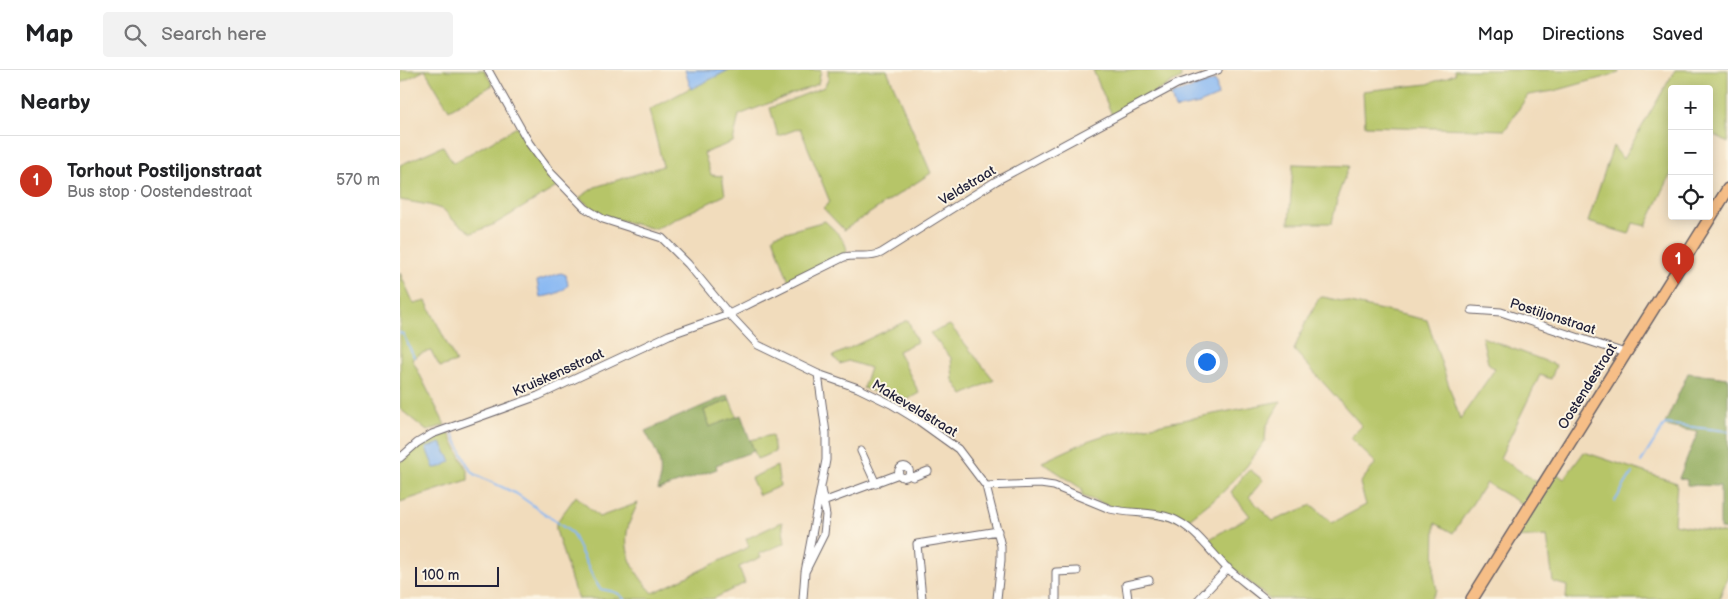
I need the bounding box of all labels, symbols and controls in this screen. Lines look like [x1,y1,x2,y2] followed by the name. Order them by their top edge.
[103,12,453,57] search box
[25,20,73,49] text: Map
[121,21,149,49] icon: search
[161,23,267,46] text: Search here
[1478,24,1514,45] text: Map
[1542,24,1624,45] text: Directions
[1652,24,1703,45] text: Saved
[1668,85,1713,220] map controls
[1668,85,1713,130] button: +
[20,90,90,115] text: Nearby
[1668,130,1713,175] button: −
[67,160,262,183] text: Torhout Postiljonstraat
[936,162,999,209] street label: Veldstraat
[33,171,39,190] text: 1
[336,171,380,190] text: 570 m
[1668,175,1713,220] button: locate
[67,183,252,202] text: Bus stop · Oostendestraat
[1662,243,1694,284] pin: 1
[1508,295,1599,339] street label: Postiljonstraat
[1554,340,1621,432] street label: Oostendestraat
[510,344,607,400] street label: Kruiskensstraat
[1194,349,1220,375] your location
[869,376,961,441] street label: Makeveldstraat
[415,564,499,587] scale bar
[422,567,459,584] text: 100 m

